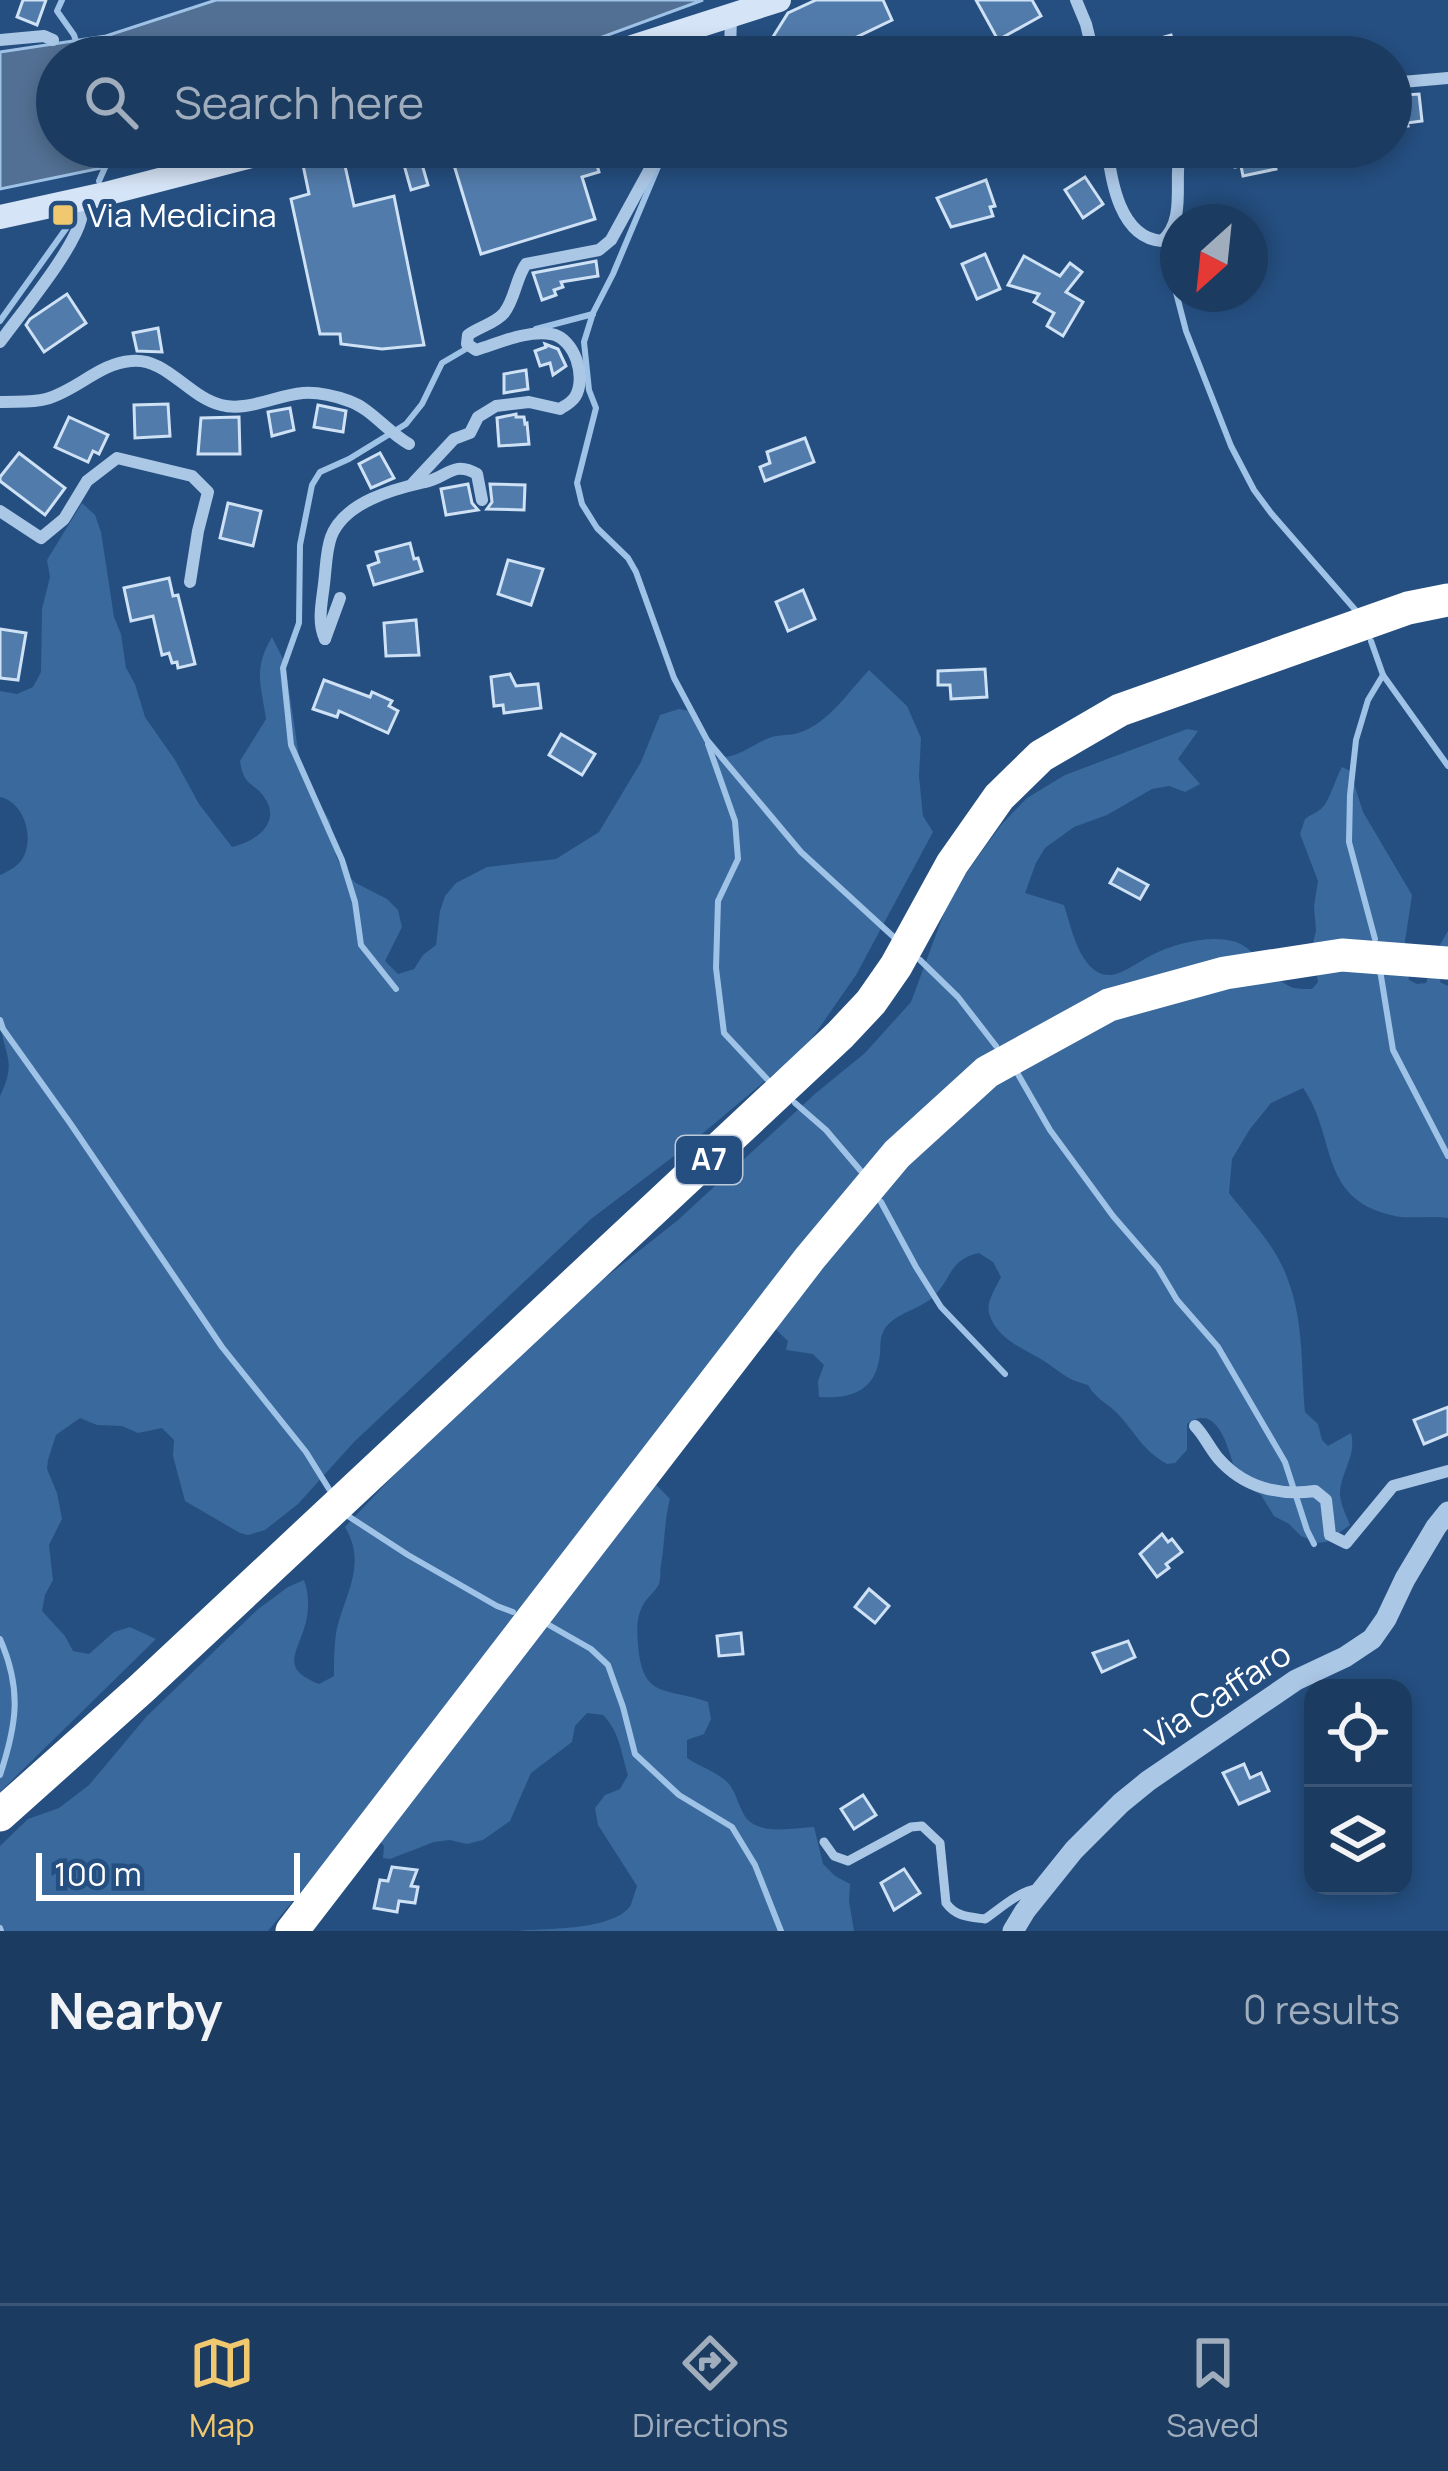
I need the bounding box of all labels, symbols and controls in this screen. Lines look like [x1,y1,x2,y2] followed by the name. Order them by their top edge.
[36,36,1412,168] search box
[78,69,144,135] icon: search
[174,71,424,133] text: Search here
[87,192,277,237] place label: Via Medicina
[50,202,76,228] marker: Via Medicina
[1160,204,1268,312] north arrow
[676,1136,742,1184] road number: A7
[1136,1631,1299,1758] street label: Via Caffaro
[1304,1679,1412,1895] map controls
[1304,1679,1412,1787] button: locate
[1304,1787,1412,1895] button: layers
[36,1847,300,1900] scale bar
[54,1851,142,1896] text: 100 m
[48,1975,223,2044] text: Nearby
[1243,1982,1400,2036] text: 0 results
[189,2330,255,2447] tab: Map
[632,2330,789,2447] tab: Directions
[1166,2330,1259,2447] tab: Saved

